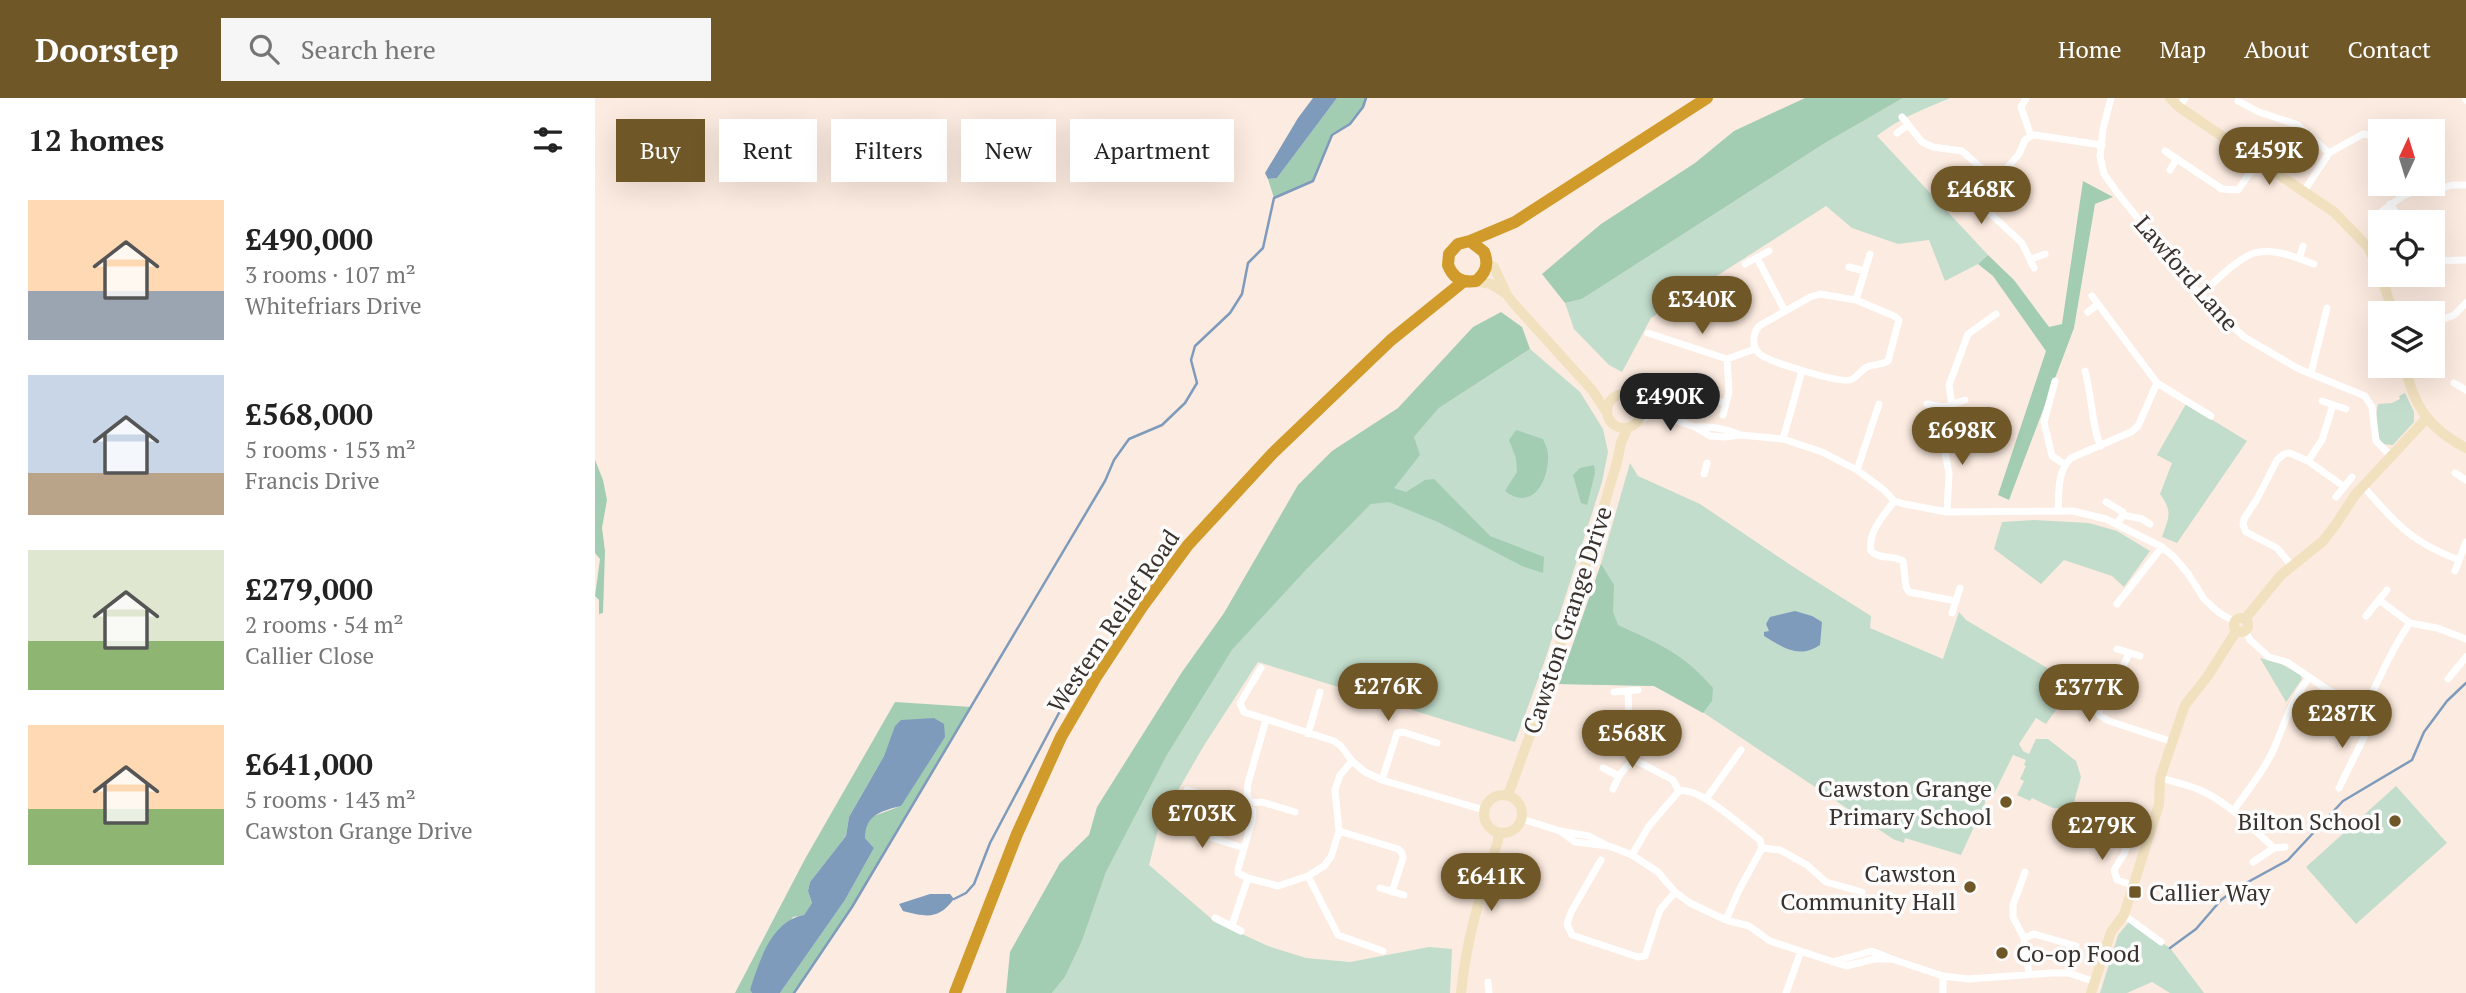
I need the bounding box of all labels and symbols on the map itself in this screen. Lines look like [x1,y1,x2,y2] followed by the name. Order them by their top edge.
[2368,119,2445,196] north arrow
[2220,127,2318,187] pin: £459K
[1932,166,2030,226] pin: £468K
[2128,208,2246,338] street label: Lawford Lane
[1653,276,1751,336] pin: £340K
[1621,374,1719,433] pin: £490K
[1913,408,2011,467] pin: £698K
[1515,502,1619,738] street label: Cawston Grange Drive
[1040,523,1186,719] street label: Western Relief Road
[1339,664,1437,723] pin: £276K
[2040,664,2138,724] pin: £377K
[2293,690,2391,750] pin: £287K
[1583,710,1681,770] pin: £568K
[1817,772,1992,832] place label: Cawston Grange Primary School
[1153,790,1251,850] pin: £703K
[1998,794,2014,810] marker: Cawston Grange Primary School
[2053,802,2151,862] pin: £279K
[2238,805,2381,837] place label: Bilton School
[2387,813,2403,829] marker: Bilton School
[1442,854,1540,913] pin: £641K
[1780,857,1956,917] place label: Cawston Community Hall
[2149,876,2271,908] place label: Callier Way
[1962,879,1978,895] marker: Cawston Community Hall
[2127,884,2143,900] marker: Callier Way
[2016,937,2140,969] place label: Co-op Food
[1994,945,2010,961] marker: Co-op Food

